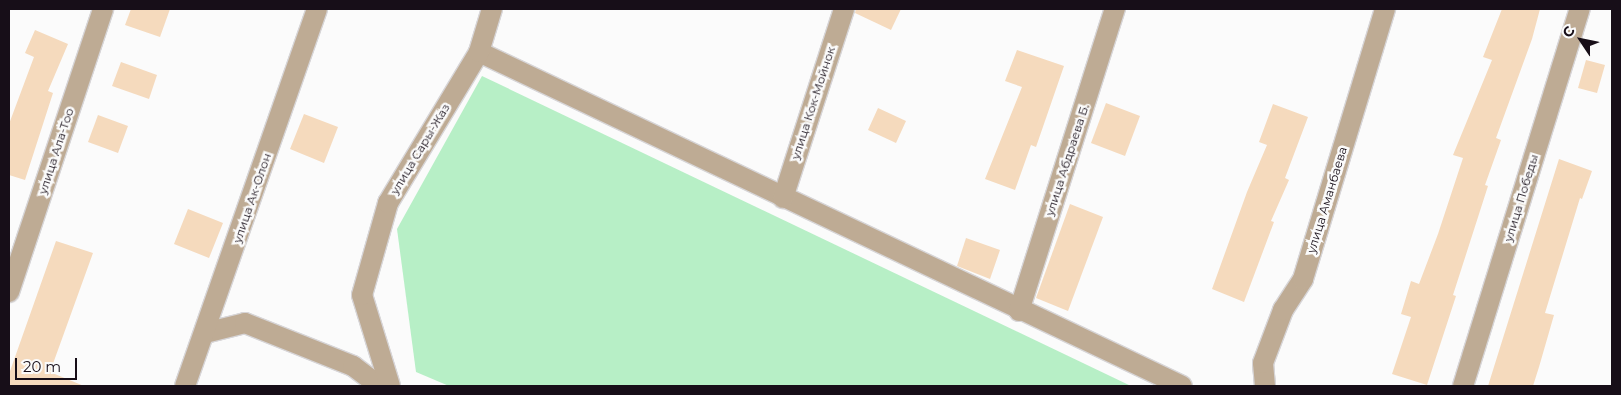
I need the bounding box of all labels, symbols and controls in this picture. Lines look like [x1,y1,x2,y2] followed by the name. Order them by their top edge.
[1556,15,1606,65] north arrow
[1558,22,1579,41] text: С
[788,45,838,161] street label: улица Кок-Мойнок
[387,101,453,197] street label: улица Сары-Жаз
[1042,102,1092,218] street label: улица Абдраева Б.
[35,106,77,196] street label: улица Ала-Тоо
[1304,145,1350,255] street label: улица Аманбаева
[230,151,274,245] street label: улица Ак-Олон
[1501,153,1541,243] street label: улица Победы
[18,348,80,380] scale bar
[23,357,61,376] text: 20 m

